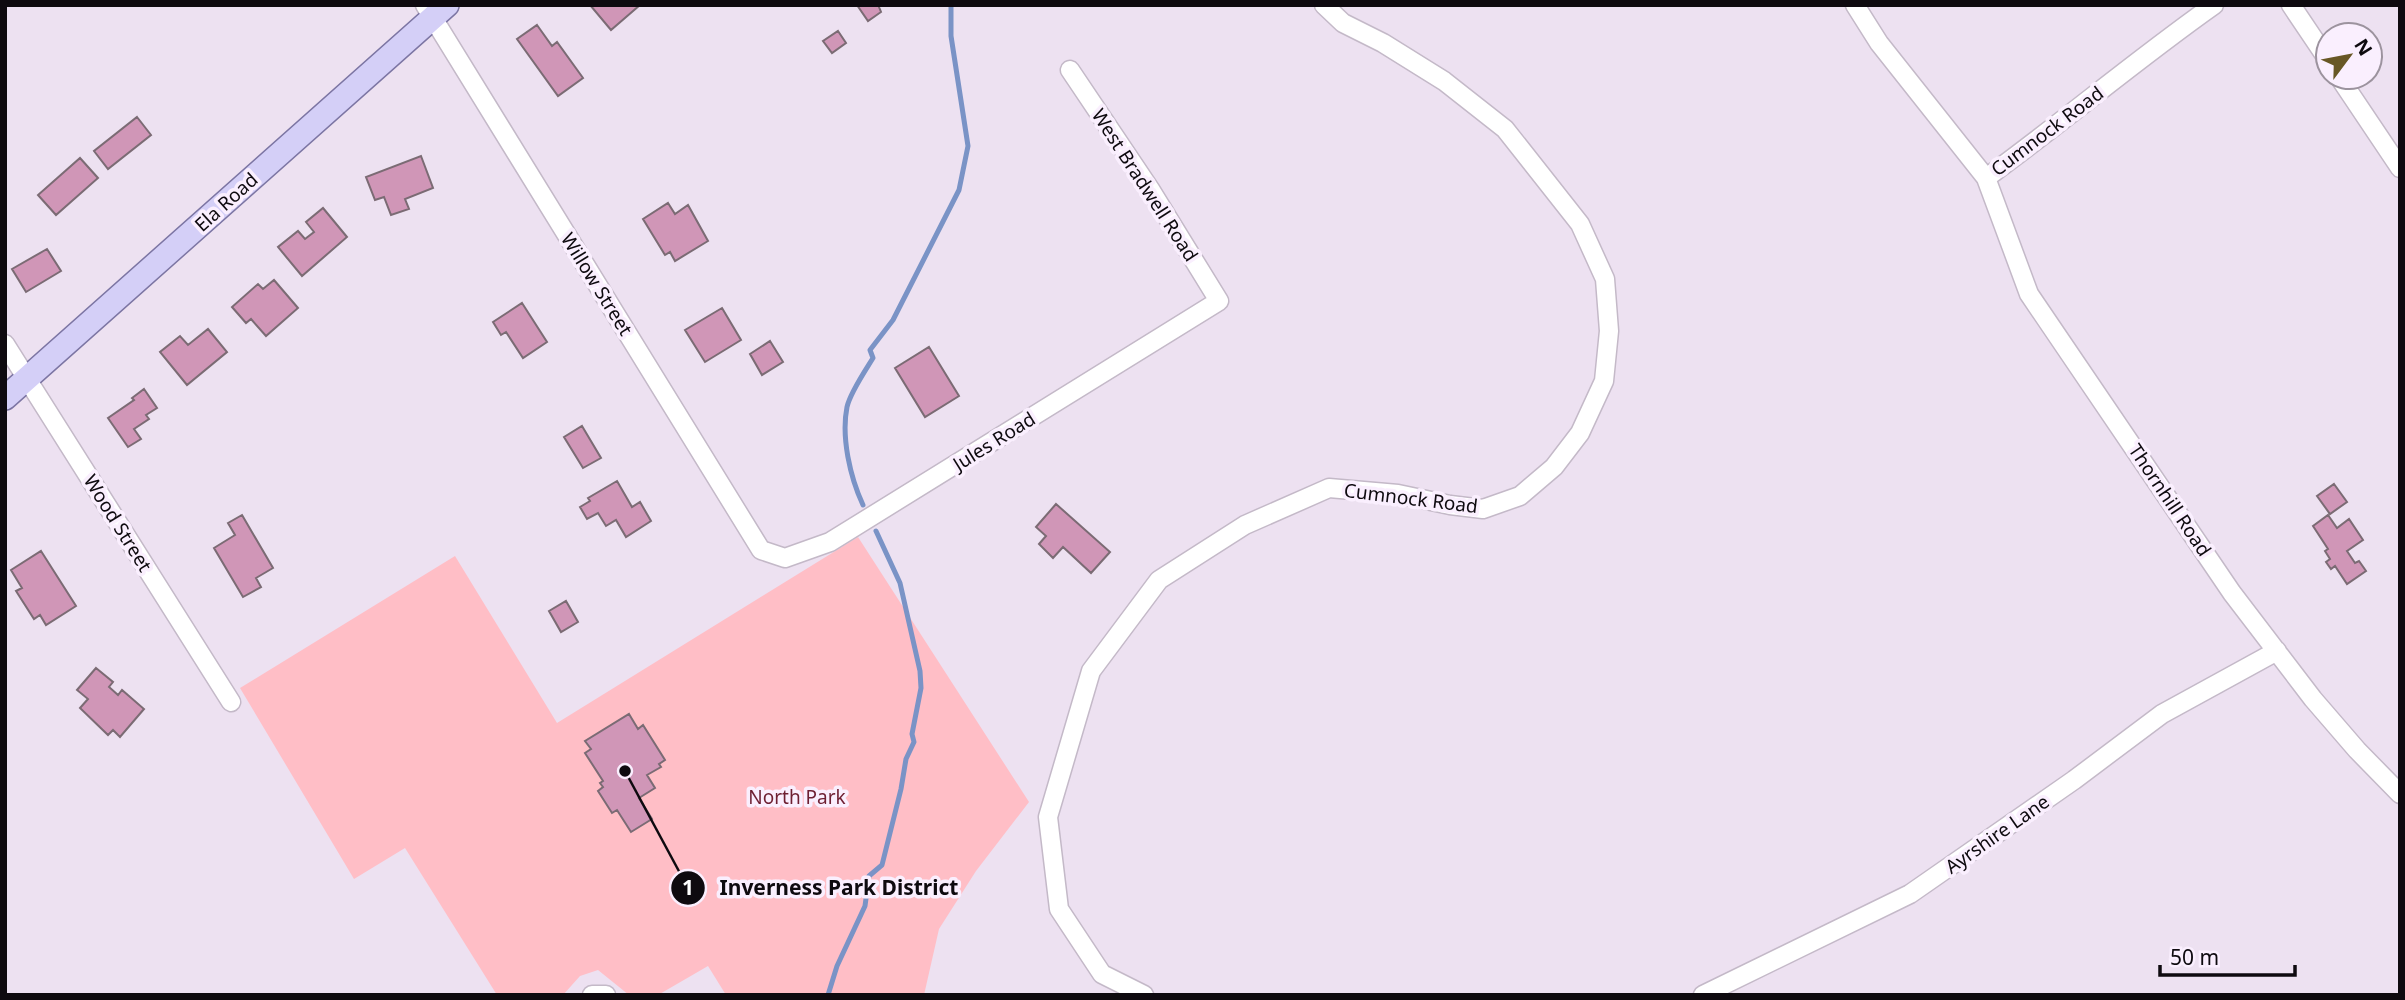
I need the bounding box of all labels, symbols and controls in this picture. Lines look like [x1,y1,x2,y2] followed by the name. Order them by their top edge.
[2314,21,2384,91] north arrow
[2348,34,2379,60] text: N
[1985,80,2109,182] street label: Cumnock Road
[1086,104,1204,266] street label: West Bradwell Road
[189,167,263,237] street label: Ela Road
[555,228,639,340] street label: Willow Street
[946,406,1040,478] street label: Jules Road
[2123,439,2217,561] street label: Thornhill Road
[78,469,158,577] street label: Wood Street
[1343,477,1479,519] street label: Cumnock Road
[748,784,846,810] park label: North Park
[1940,788,2054,880] street label: Ayrshire Lane
[670,867,972,909] callout: Inverness Park District
[682,873,694,901] text: 1
[720,873,958,901] text: Inverness Park District
[2160,934,2295,978] scale bar
[2170,943,2219,971] text: 50 m

